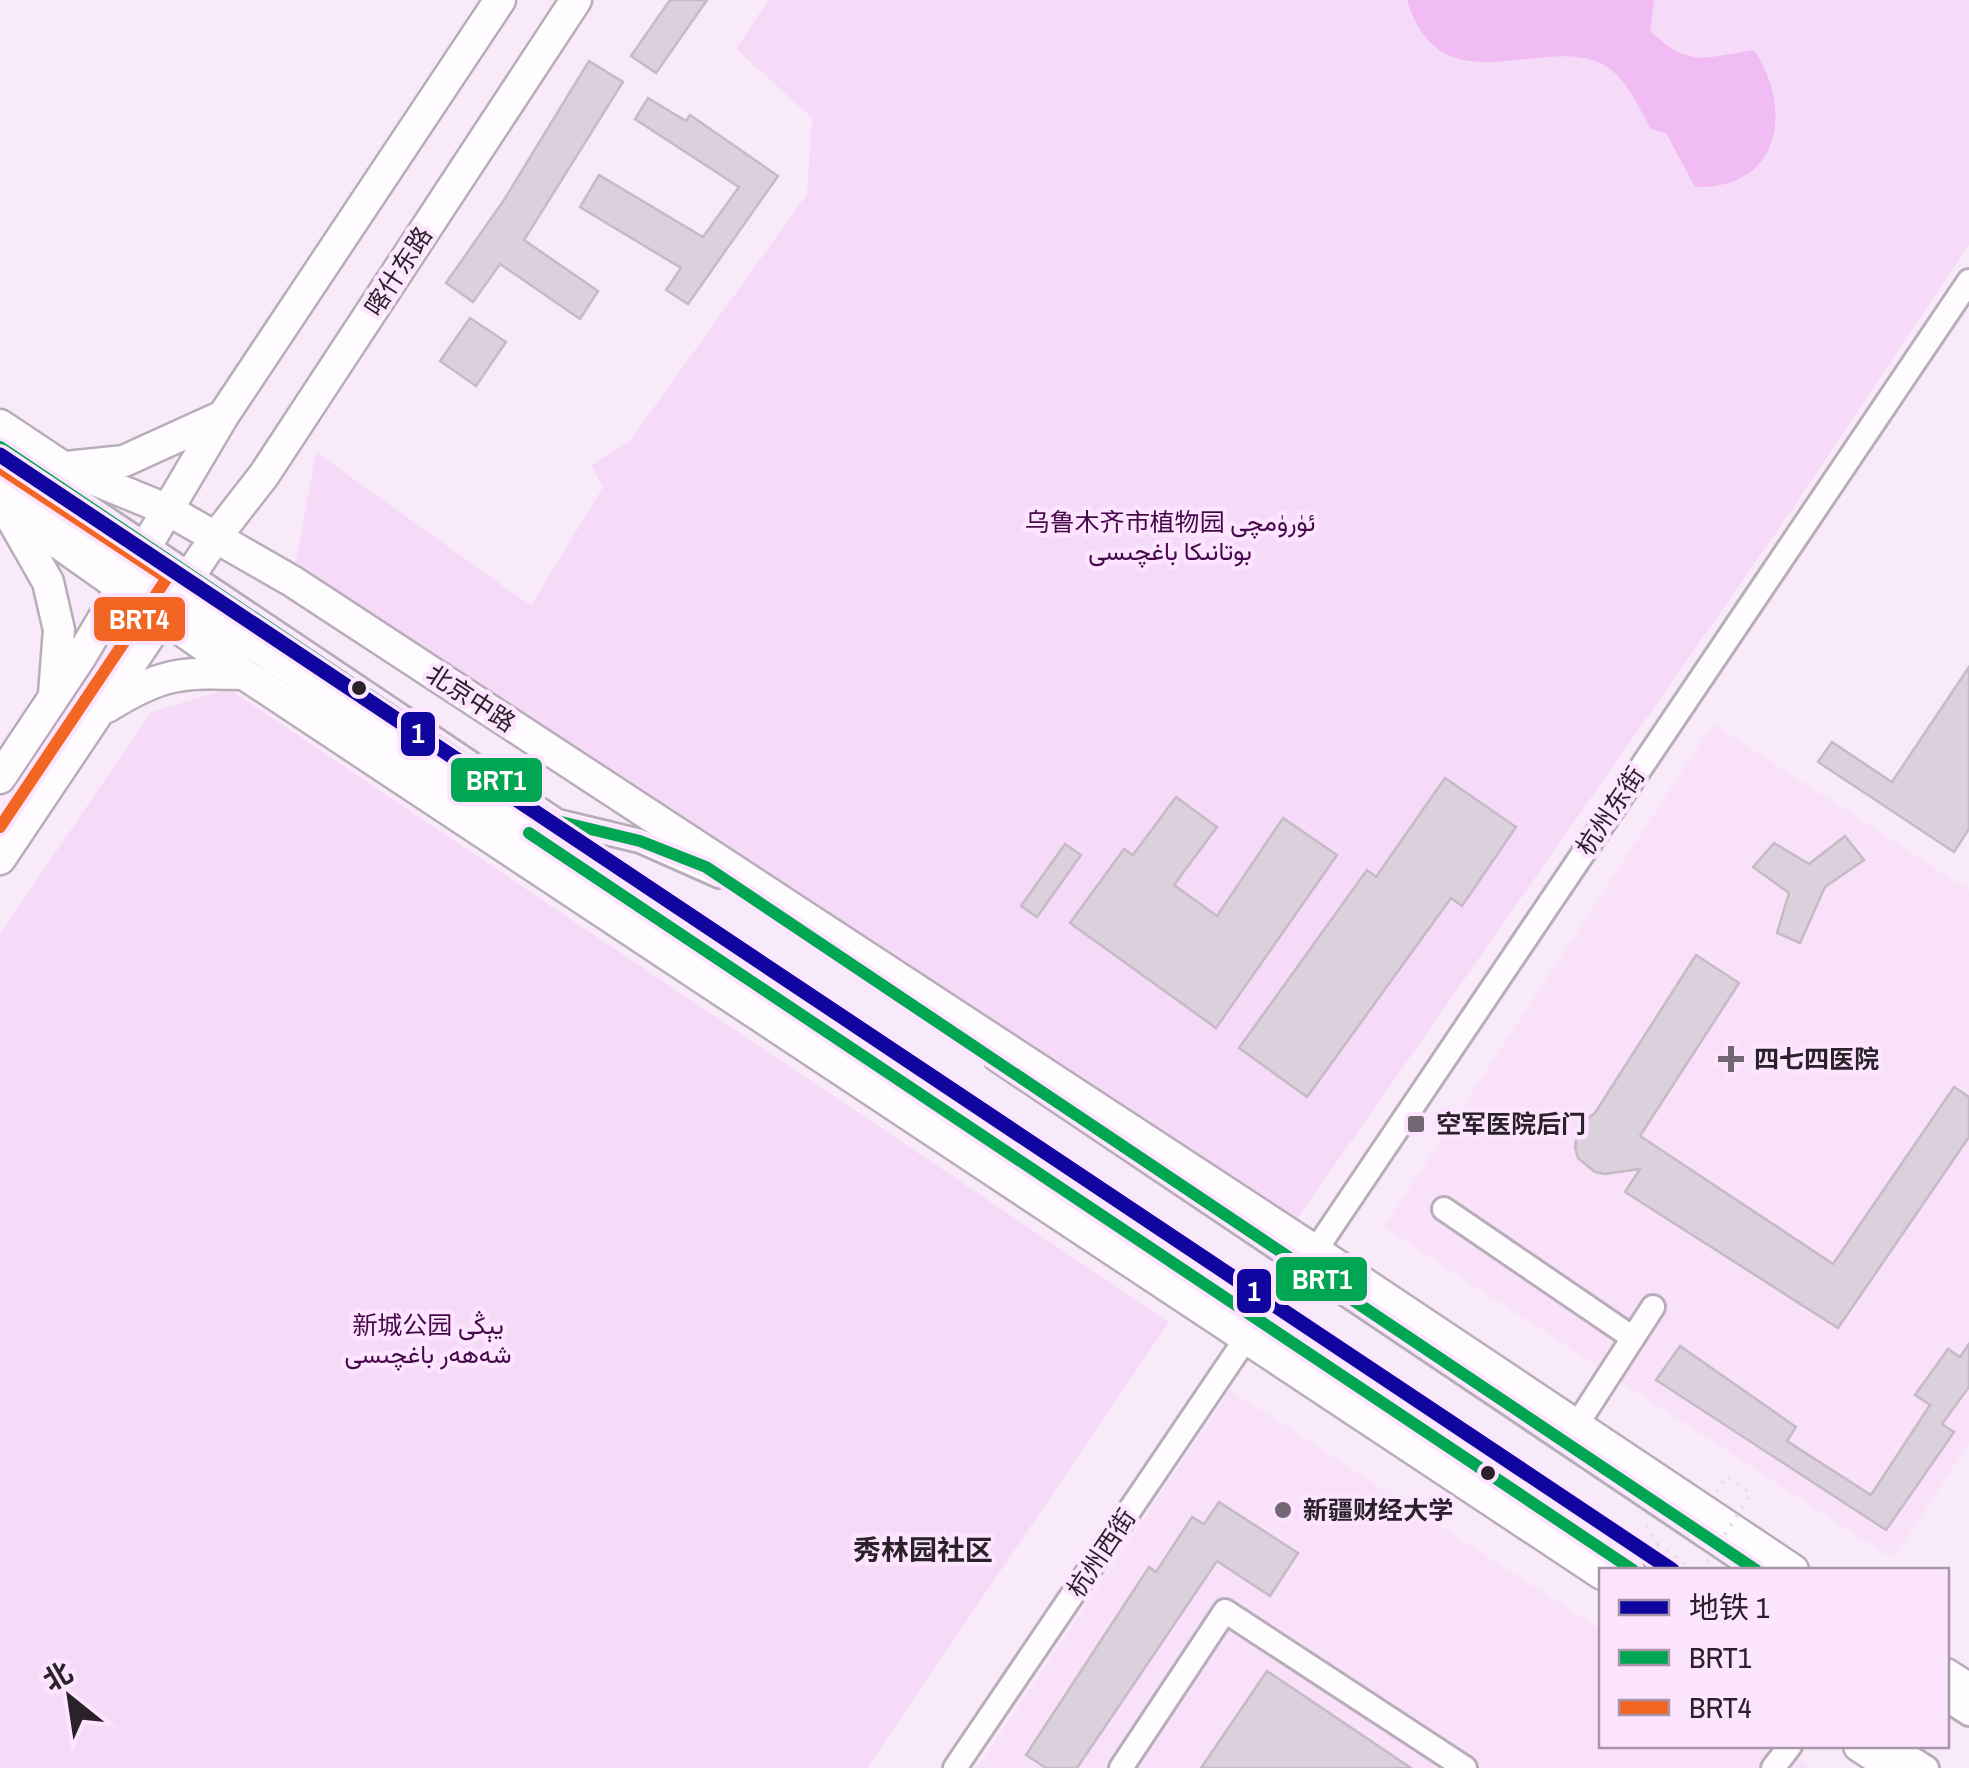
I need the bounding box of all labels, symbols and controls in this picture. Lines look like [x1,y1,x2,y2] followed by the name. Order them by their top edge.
[357,220,439,322] street label: 喀什东路
[1025,505,1315,568] park label: 乌鲁木齐市植物园 ئۈرۈمچى بوتانىكا باغچىسى
[92,595,187,643] line badge: BRT4
[109,600,169,638] text: BRT4
[420,657,522,739] street label: 北京中路
[349,678,369,698] unlabelled marker
[399,710,437,758] line badge: 1
[412,714,425,752] text: 1
[449,756,544,804] line badge: BRT1
[1568,760,1652,862] street label: 杭州东街
[466,761,526,799] text: BRT1
[1754,1042,1879,1076] place label: 四七四医院
[1718,1046,1744,1072] marker: 四七四医院
[1436,1107,1586,1141] place label: 空军医院后门
[1405,1113,1427,1135] marker: 空军医院后门
[1274,1255,1369,1303] line badge: BRT1
[1292,1260,1352,1298] text: BRT1
[1235,1267,1273,1315] line badge: 1
[1248,1272,1261,1310] text: 1
[344,1308,512,1371] park label: 新城公园 يېڭى شەھەر باغچىسى
[1478,1463,1498,1483] unlabelled marker
[1303,1493,1453,1527] place label: 新疆财经大学
[1272,1499,1294,1521] marker: 新疆财经大学
[1059,1502,1143,1604] street label: 杭州西街
[853,1531,993,1569] district label: 秀林园社区
[1599,1568,1949,1748] legend
[1689,1587,1770,1627] text: 地铁 1
[1689,1637,1752,1677] text: BRT1
[20,1648,120,1748] north arrow
[36,1653,79,1700] text: 北
[1689,1687,1752,1727] text: BRT4

